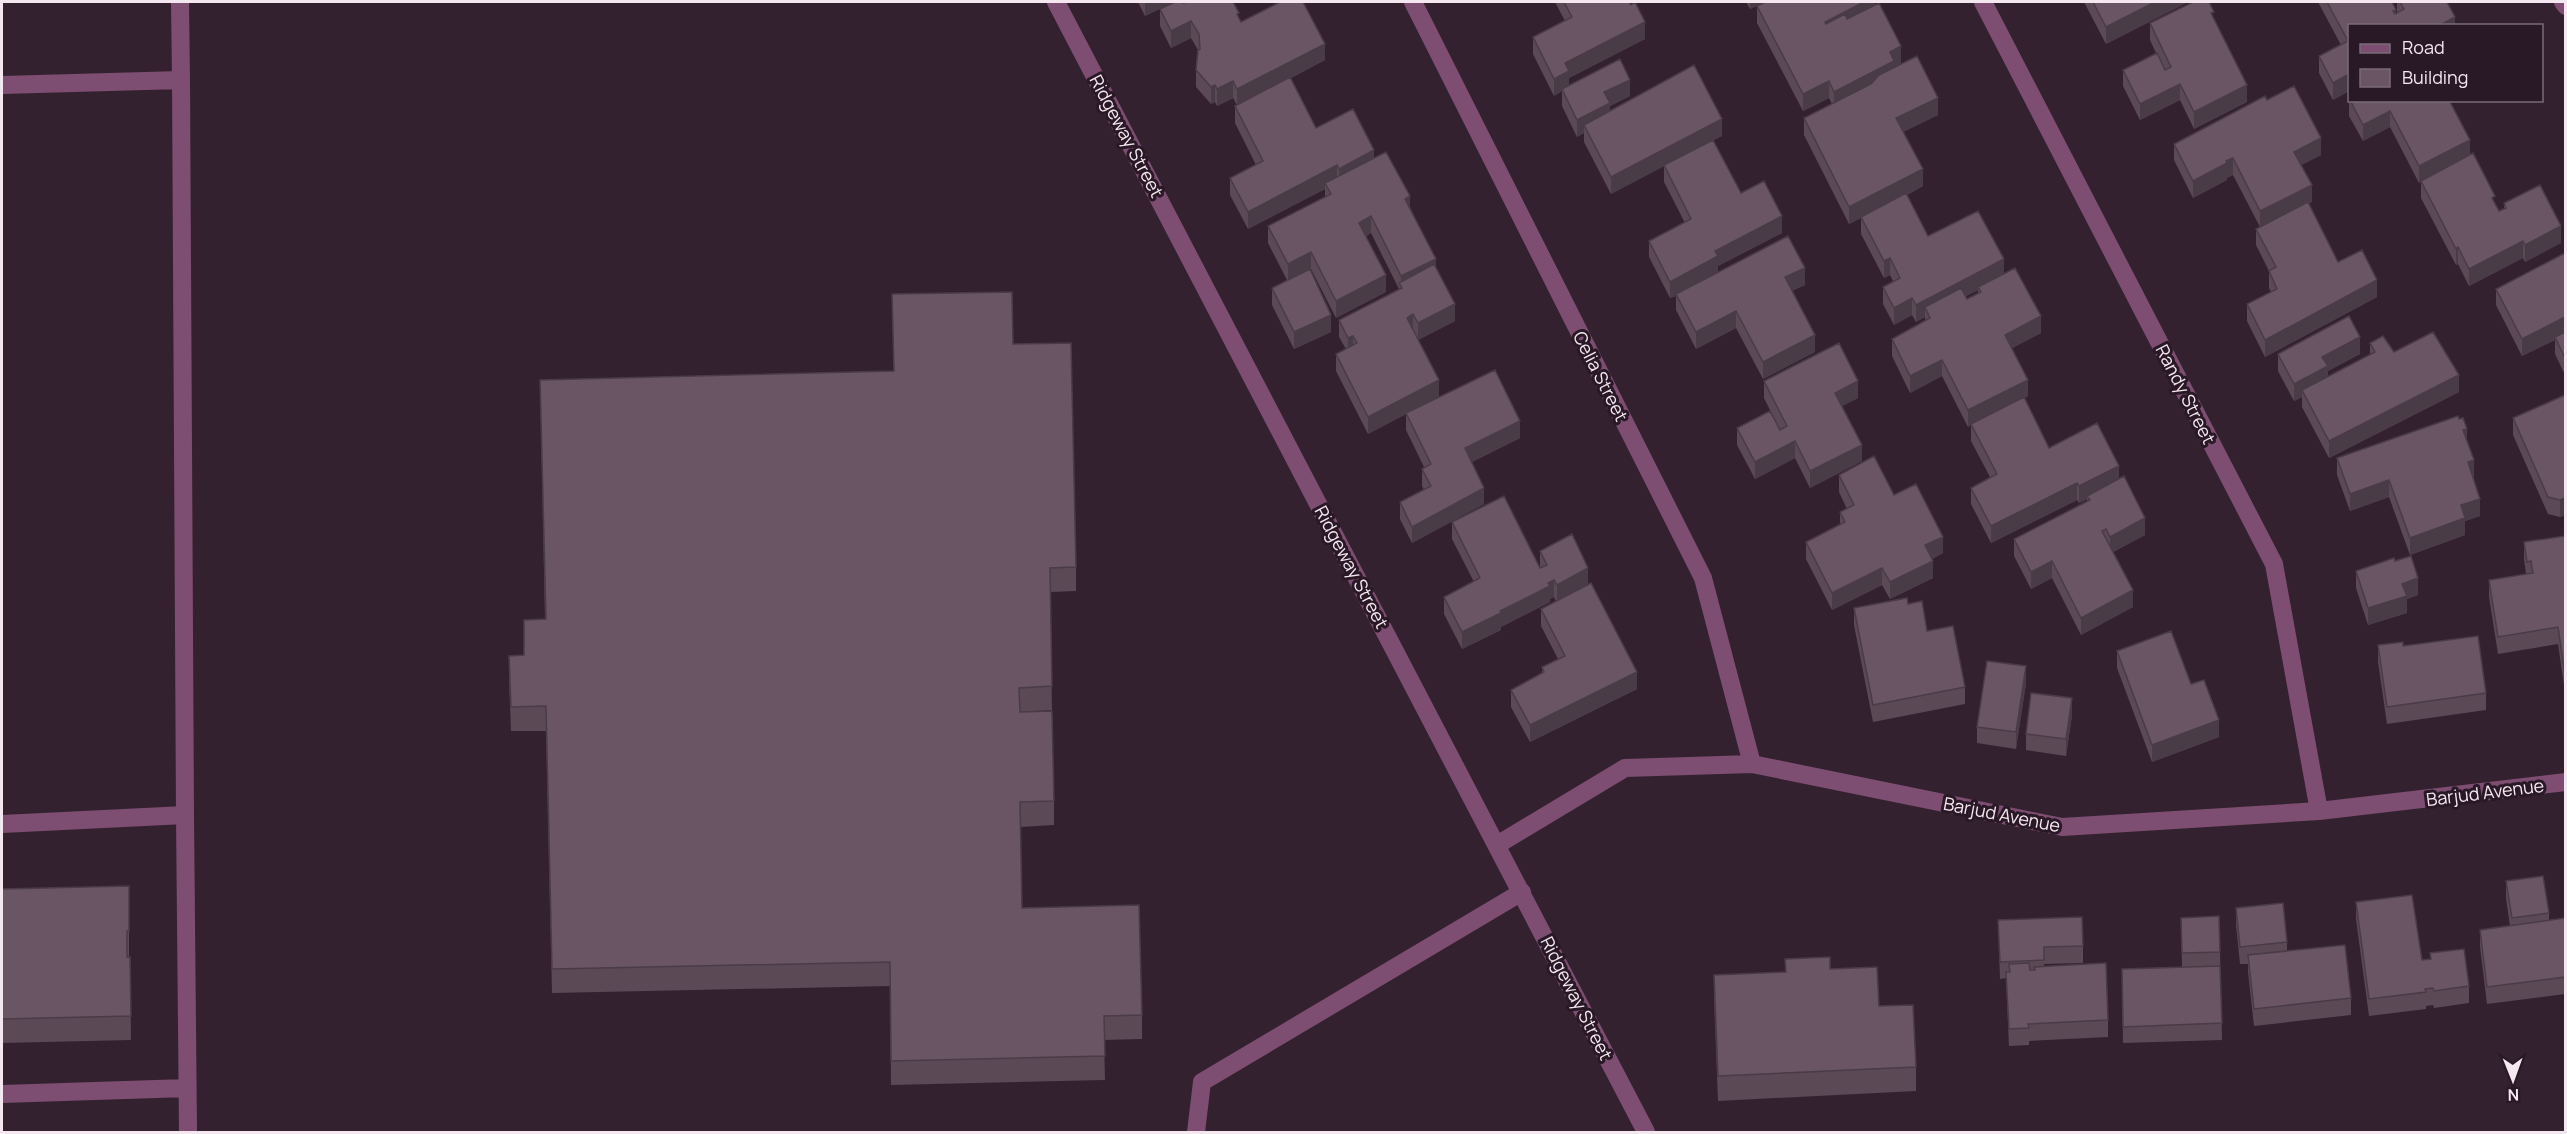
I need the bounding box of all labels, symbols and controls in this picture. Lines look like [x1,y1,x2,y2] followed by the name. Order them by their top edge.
[2348,24,2543,102] legend
[2402,35,2445,59] text: Road
[2402,65,2468,89] text: Building
[1085,70,1169,202] street label: Ridgeway Street
[1568,327,1634,425] street label: Celia Street
[2151,340,2221,448] street label: Randy Street
[1310,501,1394,633] street label: Ridgeway Street
[2425,773,2545,811] street label: Barjud Avenue
[1941,791,2063,837] street label: Barjud Avenue
[1535,932,1619,1064] street label: Ridgeway Street
[2483,1050,2543,1110] north arrow
[2507,1084,2519,1106] text: N

